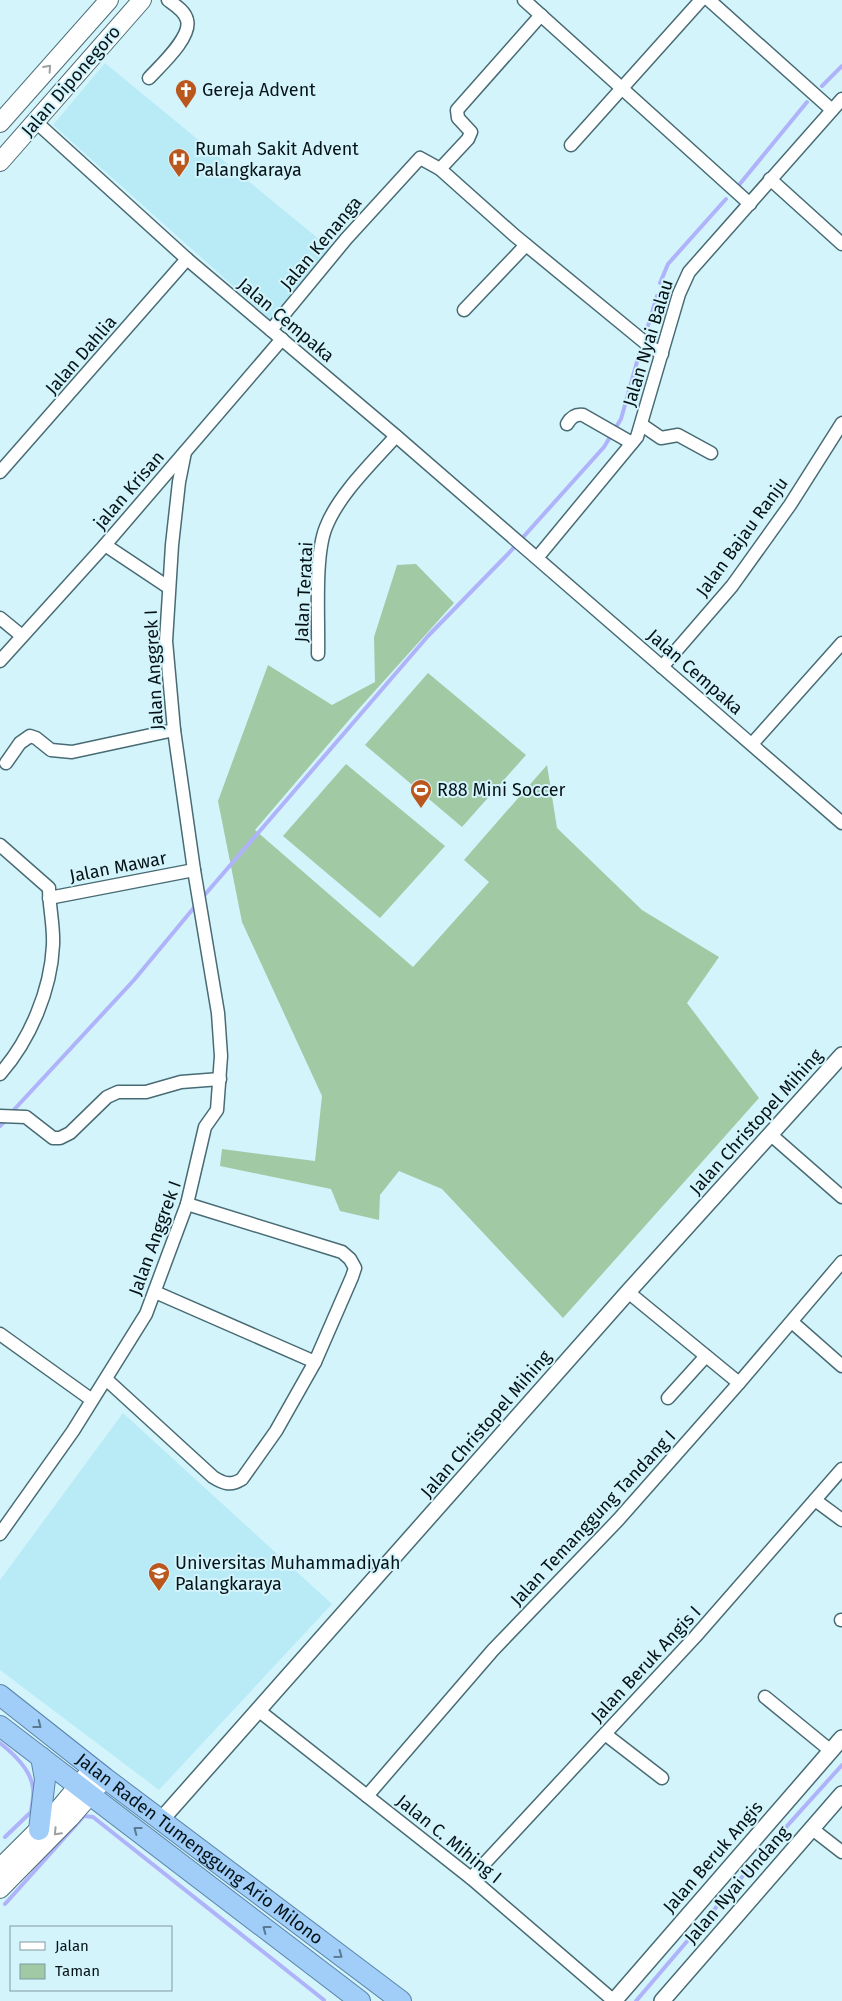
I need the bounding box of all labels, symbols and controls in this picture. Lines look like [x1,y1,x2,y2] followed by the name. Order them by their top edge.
[17,21,125,141] street label: Jalan Diponegoro
[42,65,51,74] one-way arrow
[174,78,198,109] church icon: Gereja Advent
[202,79,316,101] place label: Gereja Advent
[195,138,359,181] place label: Rumah Sakit Advent Palangkaraya
[167,147,191,178] hospital icon: Rumah Sakit Advent Palangkaraya
[276,192,366,294] street label: Jalan Kenanga
[233,273,339,367] street label: Jalan Cempaka
[618,277,678,409] street label: Jalan Nyai Balau
[41,311,121,399] street label: Jalan Dahlia
[89,447,169,534] street label: jalan Krisan
[691,473,793,601] street label: Jalan Bajau Ranju
[290,541,318,643] street label: Jalan Teratai
[140,609,168,731] street label: Jalan Anggrek I
[643,625,747,719] street label: Jalan Cempaka
[409,778,433,809] sports icon: R88 Mini Soccer
[437,779,566,801] place label: R88 Mini Soccer
[68,847,169,887] street label: Jalan Mawar
[685,1044,828,1199] street label: Jalan Christopel Mihing
[124,1178,186,1298] street label: Jalan Anggrek I
[416,1345,556,1502] street label: Jalan Christopel Mihing
[506,1426,680,1610] street label: Jalan Temanggung Tandang I
[175,1552,401,1595] place label: Universitas Muhammadiyah Palangkaraya
[147,1561,171,1592] school or university icon: Universitas Muhammadiyah Palangkaraya
[586,1601,706,1727] street label: Jalan Beruk Angis I
[33,1720,42,1729] one-way arrow
[71,1749,327,1949] street label: Jalan Raden Tumenggung Ario Milono
[392,1790,506,1888] street label: Jalan C. Mihing I
[658,1796,768,1918] street label: Jalan Beruk Angis
[680,1821,795,1948] street label: Jalan Nyai Undang
[54,1826,63,1835] one-way arrow
[133,1827,143,1836] one-way arrow
[10,1926,172,1991] legend
[263,1926,272,1934] one-way arrow
[333,1950,342,1958] one-way arrow
[55,1962,100,1980] text: Taman

